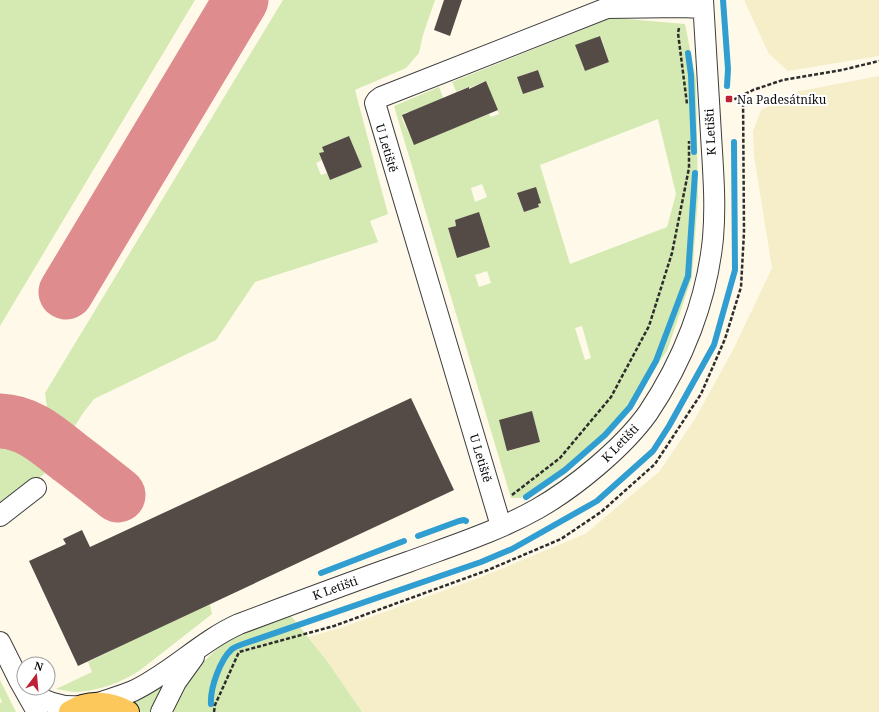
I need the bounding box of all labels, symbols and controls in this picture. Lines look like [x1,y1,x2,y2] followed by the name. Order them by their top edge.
[737,91,827,108] place label: Na Padesátníku
[724,94,734,104] marker: Na Padesátníku
[700,108,720,156] street label: K Letišti
[372,122,402,174] street label: U Letiště
[598,420,643,466] street label: K Letišti
[466,432,496,484] street label: U Letiště
[310,572,360,604] street label: K Letišti
[16,656,56,696] north arrow
[33,658,45,674] text: N

